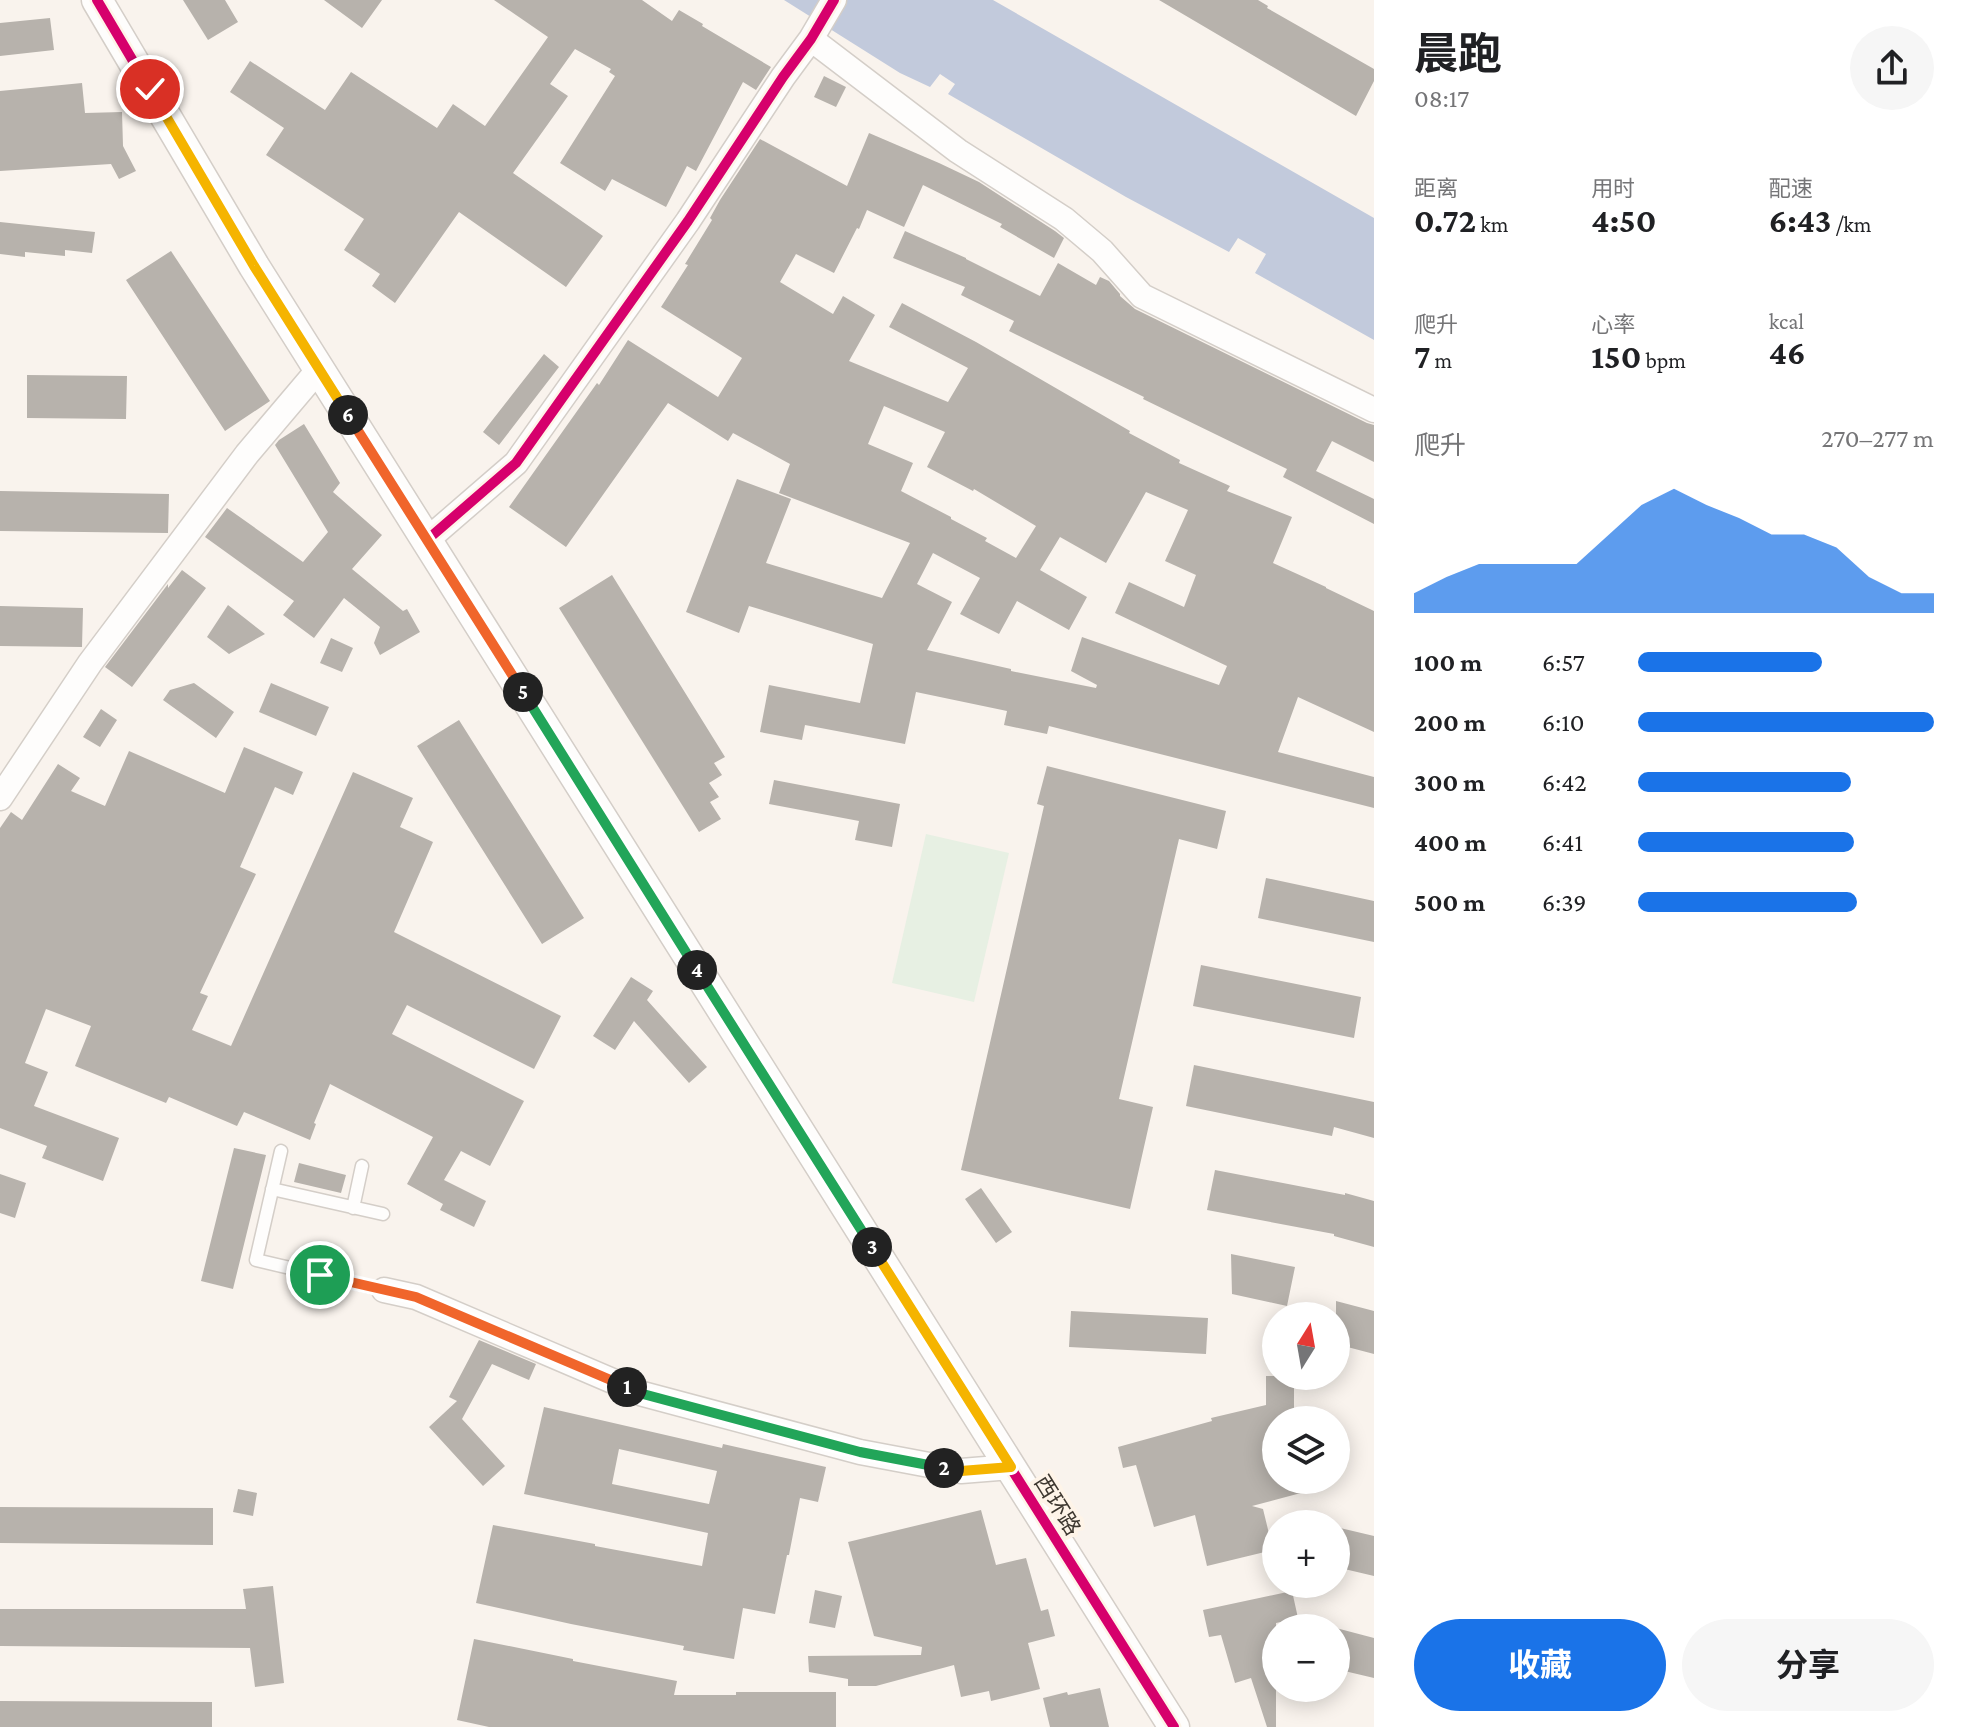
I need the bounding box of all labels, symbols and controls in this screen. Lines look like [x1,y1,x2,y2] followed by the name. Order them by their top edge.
[1850,26,1934,110] button: share
[1414,30,1502,78] text: 晨跑
[116,55,184,123] pin
[128,67,172,111] icon: check
[1414,84,1469,113] text: 08:17
[1414,176,1458,201] text: 距离
[1591,176,1635,201] text: 用时
[1769,176,1813,201] text: 配速
[1414,202,1476,239] text: 0.72
[1591,202,1656,239] text: 4:50
[1769,202,1831,239] text: 6:43
[1476,212,1508,237] text: km
[1831,212,1871,237] text: /km
[1769,309,1804,334] text: kcal
[1414,312,1458,337] text: 爬升
[1591,312,1635,337] text: 心率
[1769,334,1806,371] text: 46
[1414,338,1430,375] text: 7
[1591,338,1641,375] text: 150
[1430,348,1452,373] text: m
[1641,348,1686,373] text: bpm
[328,395,368,435] pin: 6
[342,402,354,427] text: 6
[1821,424,1934,453] text: 270–277 m
[1414,431,1466,460] text: 爬升
[1414,648,1482,677] text: 100 m
[1542,648,1585,677] text: 6:57
[503,672,543,712] pin: 5
[518,679,528,704] text: 5
[1414,708,1486,737] text: 200 m
[1542,708,1584,737] text: 6:10
[1414,768,1485,797] text: 300 m
[1542,768,1587,797] text: 6:42
[1414,828,1487,857] text: 400 m
[1542,828,1583,857] text: 6:41
[1414,888,1485,917] text: 500 m
[1542,888,1587,917] text: 6:39
[677,950,717,990] pin: 4
[691,957,703,982] text: 4
[852,1227,892,1267] pin: 3
[867,1234,877,1259] text: 3
[286,1241,354,1309] pin
[298,1253,342,1297] icon: arrive
[1262,1302,1350,1390] north arrow
[1262,1302,1350,1702] map controls
[607,1367,647,1407] pin: 1
[623,1374,631,1399] text: 1
[1262,1406,1350,1494] button: layers
[924,1448,964,1488] pin: 2
[938,1455,950,1480] text: 2
[1029,1471,1086,1540] street label: 西环路
[1262,1510,1350,1598] button: +
[1262,1614,1350,1702] button: −
[1414,1619,1666,1711] button: 收藏
[1682,1619,1934,1711] button: 分享

